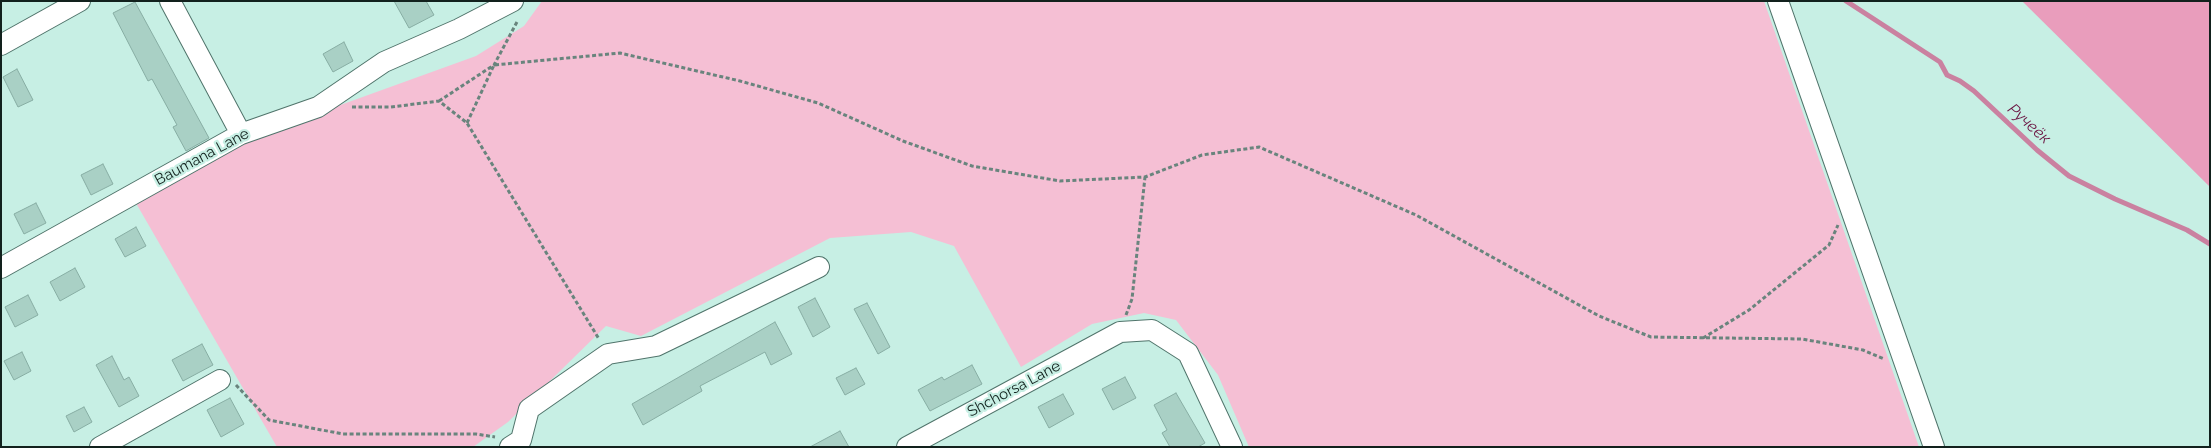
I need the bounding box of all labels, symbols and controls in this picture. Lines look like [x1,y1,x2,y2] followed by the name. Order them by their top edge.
[2004,100,2054,148] water label: Ручеёк
[152,125,252,189] street label: Baumana Lane
[964,357,1064,421] street label: Shchorsa Lane

